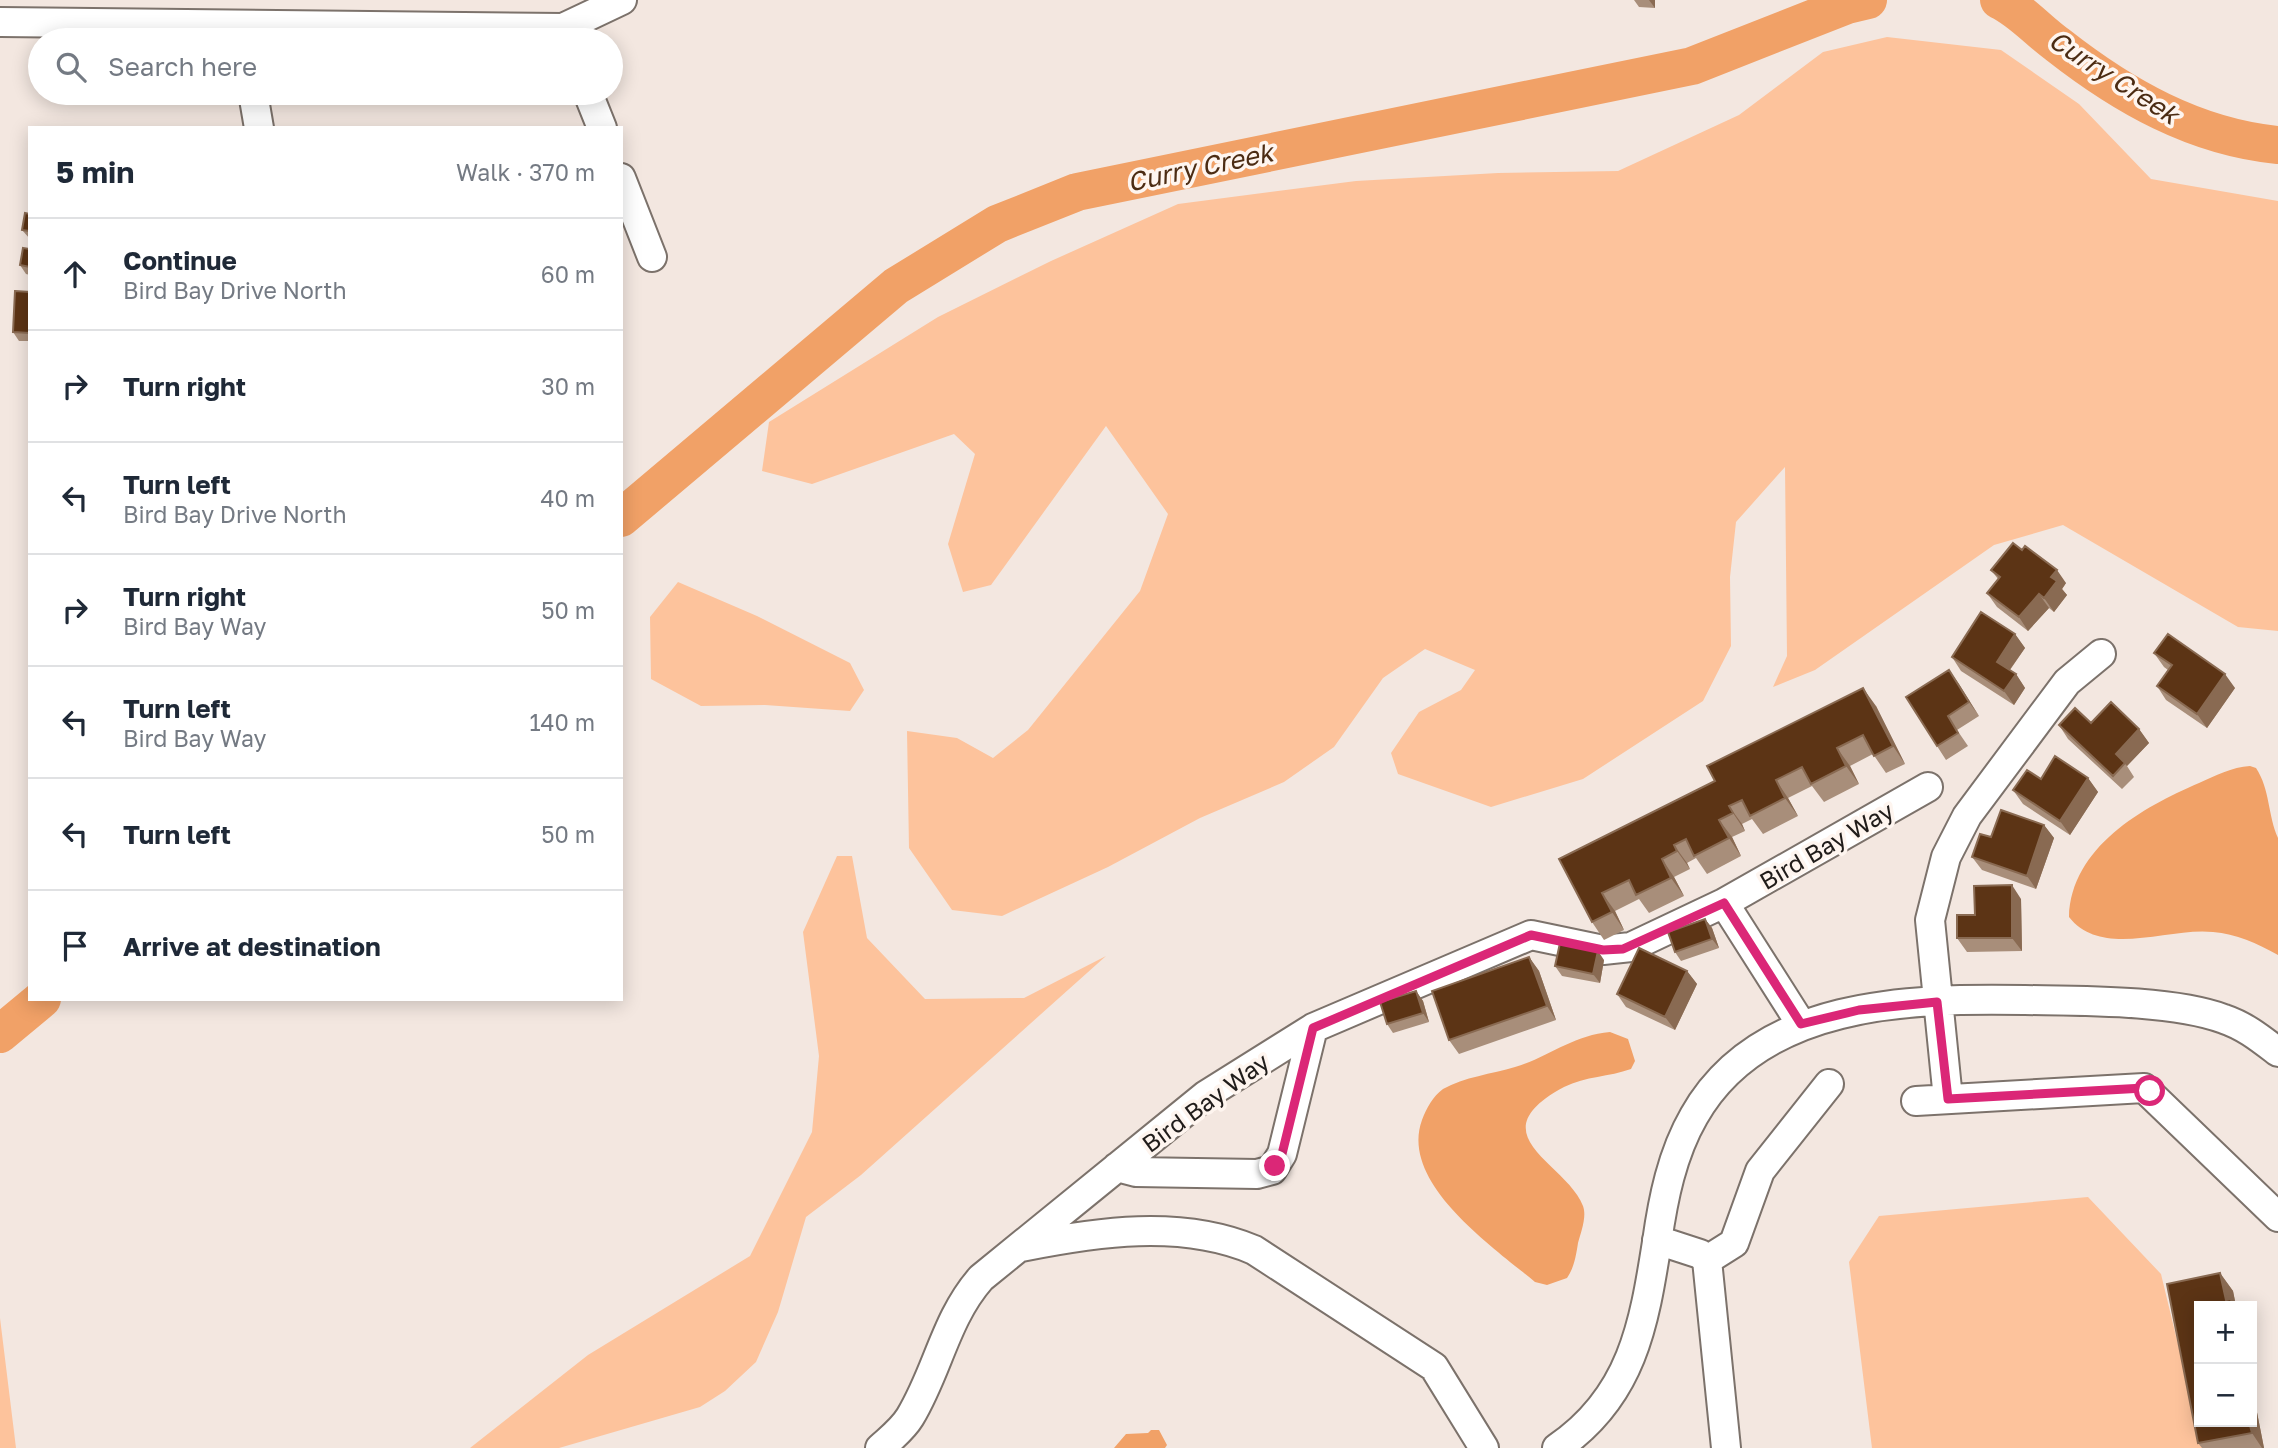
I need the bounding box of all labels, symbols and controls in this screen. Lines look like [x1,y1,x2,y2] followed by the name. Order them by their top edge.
[2044,24,2186,132] water label: Curry Creek
[28,28,623,105] search box
[52,48,90,86] icon: search
[108,51,257,82] text: Search here
[1124,136,1278,198] water label: Curry Creek
[56,154,134,190] text: 5 min
[456,158,595,186] text: Walk · 370 m
[123,245,237,276] text: Continue
[56,255,94,293] icon: ahead
[541,260,595,288] text: 60 m
[123,276,347,304] text: Bird Bay Drive North
[56,367,94,405] icon: right
[123,371,246,402] text: Turn right
[541,372,595,400] text: 30 m
[123,469,231,500] text: Turn left
[56,479,94,517] icon: left
[541,484,595,512] text: 40 m
[123,500,347,528] text: Bird Bay Drive North
[123,581,246,612] text: Turn right
[56,591,94,629] icon: right
[541,596,595,624] text: 50 m
[123,612,266,640] text: Bird Bay Way
[123,693,231,724] text: Turn left
[56,703,94,741] icon: left
[529,708,595,736] text: 140 m
[123,724,266,752] text: Bird Bay Way
[1754,795,1898,895] street label: Bird Bay Way
[56,815,94,853] icon: left
[123,819,231,850] text: Turn left
[541,820,595,848] text: 50 m
[56,927,94,965] icon: arrive
[123,931,381,962] text: Arrive at destination
[1136,1046,1274,1158] street label: Bird Bay Way
[2134,1075,2165,1106] route start
[1259,1150,1290,1181] route end
[2194,1301,2257,1427] map controls
[2194,1301,2257,1364] button: +
[2194,1364,2257,1427] button: −

